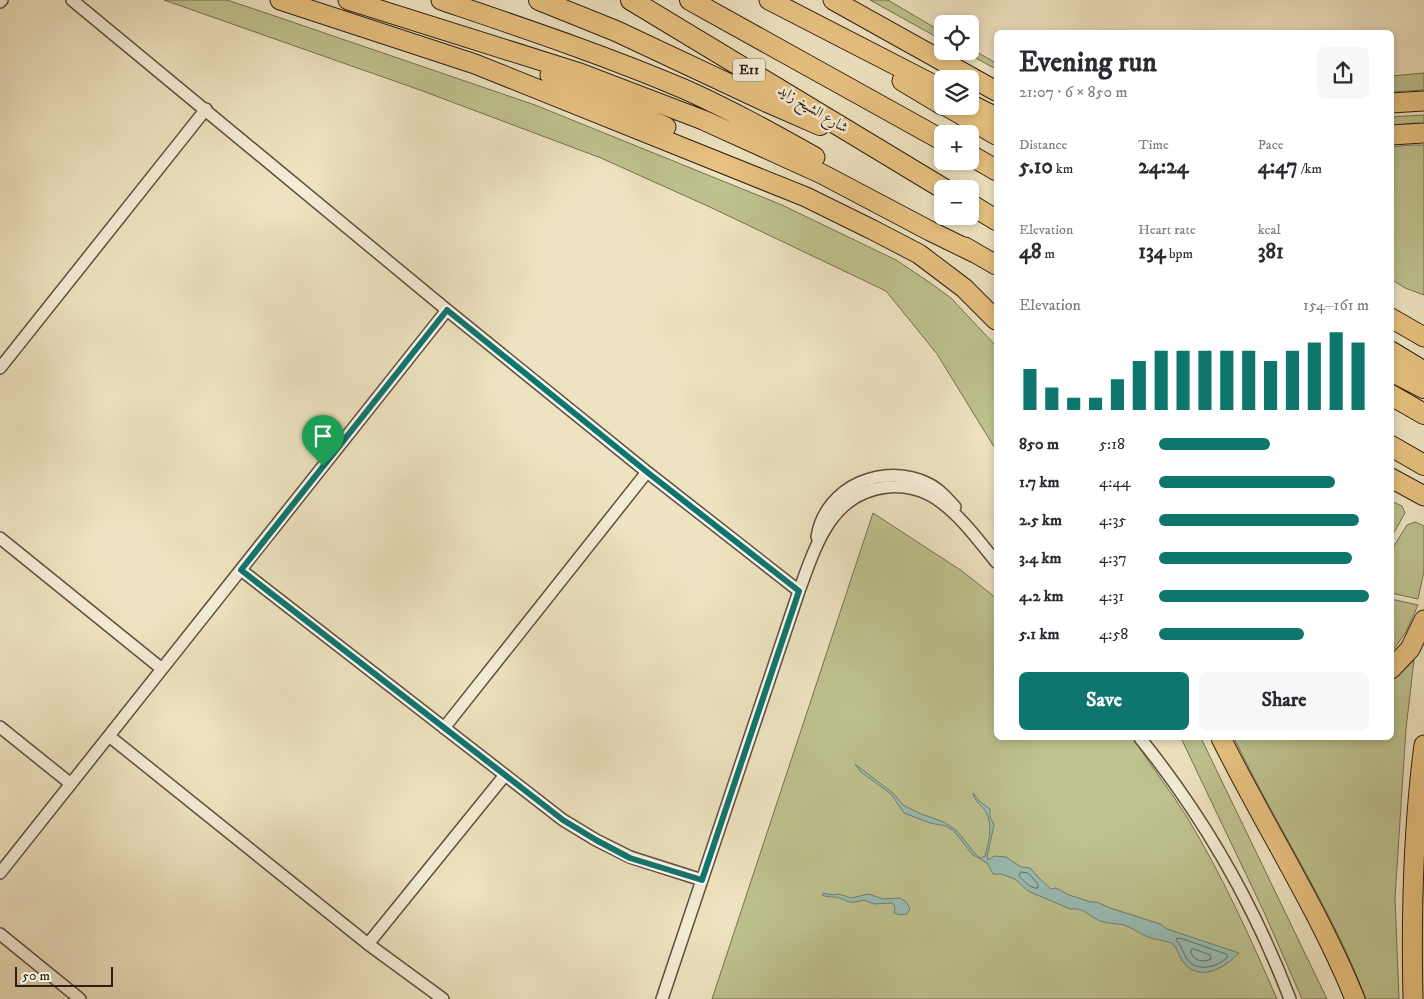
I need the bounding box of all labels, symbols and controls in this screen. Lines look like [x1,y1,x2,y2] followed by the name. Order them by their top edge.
[934,15,979,225] map controls
[934,15,979,60] button: locate
[1019,45,1157,80] text: Evening run
[1317,47,1369,99] button: share
[733,58,765,82] road number: E11
[934,70,979,115] button: layers
[772,80,852,141] street label: شارع الشيخ زايد
[1019,82,1127,102] text: 21:07 · 6 × 850 m
[934,125,979,170] button: +
[1019,136,1067,154] text: Distance
[1138,136,1169,154] text: Time
[1258,136,1284,154] text: Pace
[1019,154,1053,180] text: 5.10
[1138,154,1189,180] text: 24:24
[1258,154,1298,180] text: 4:47
[1053,160,1073,178] text: km
[1298,160,1322,178] text: /km
[934,180,979,225] button: −
[1019,221,1073,239] text: Elevation
[1138,221,1196,239] text: Heart rate
[1258,221,1281,239] text: kcal
[1019,239,1042,265] text: 48
[1138,239,1166,265] text: 134
[1258,239,1284,265] text: 381
[1042,245,1055,263] text: m
[1166,245,1193,263] text: bpm
[1019,295,1081,315] text: Elevation
[1303,295,1369,315] text: 154–161 m
[302,415,344,466] pin
[309,422,337,450] icon: arrive
[1019,434,1059,454] text: 850 m
[1099,434,1125,454] text: 5:18
[1019,472,1060,492] text: 1.7 km
[1099,472,1131,492] text: 4:44
[1019,510,1062,530] text: 2.5 km
[1099,510,1126,530] text: 4:35
[1019,548,1062,568] text: 3.4 km
[1099,548,1127,568] text: 4:37
[1019,586,1064,606] text: 4.2 km
[1099,586,1124,606] text: 4:31
[1019,624,1060,644] text: 5.1 km
[1099,624,1128,644] text: 4:58
[1019,672,1189,730] button: Save
[1199,672,1369,730] button: Share
[15,964,112,987] scale bar
[22,967,50,985] text: 50 m

